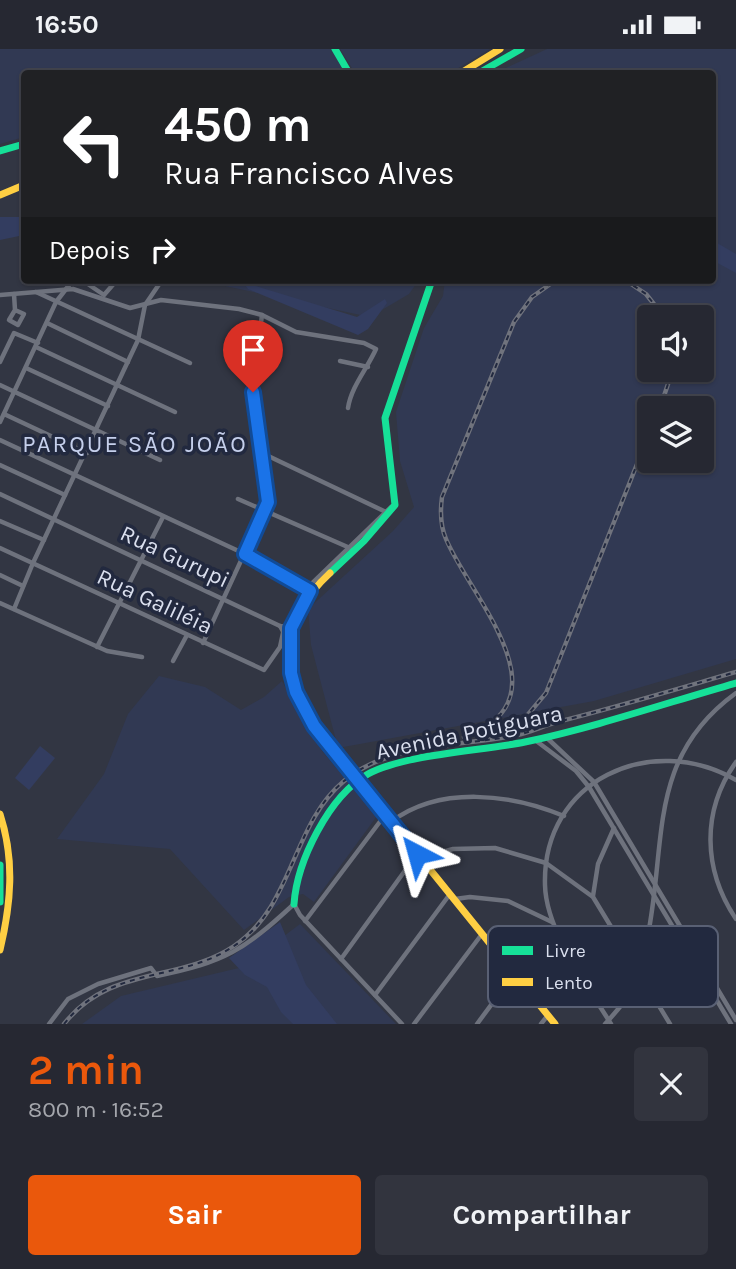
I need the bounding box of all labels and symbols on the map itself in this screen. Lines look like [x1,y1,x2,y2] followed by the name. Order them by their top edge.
[223,320,283,392] pin
[22,430,248,458] district label: PARQUE SÃO JOÃO
[116,519,234,594] street label: Rua Gurupi
[93,563,217,640] street label: Rua Galiléia
[373,700,565,765] street label: Avenida Potiguara
[380,817,454,891] position arrow
[488,926,718,1007] legend
[545,940,586,962] text: Livre
[545,972,593,994] text: Lento

